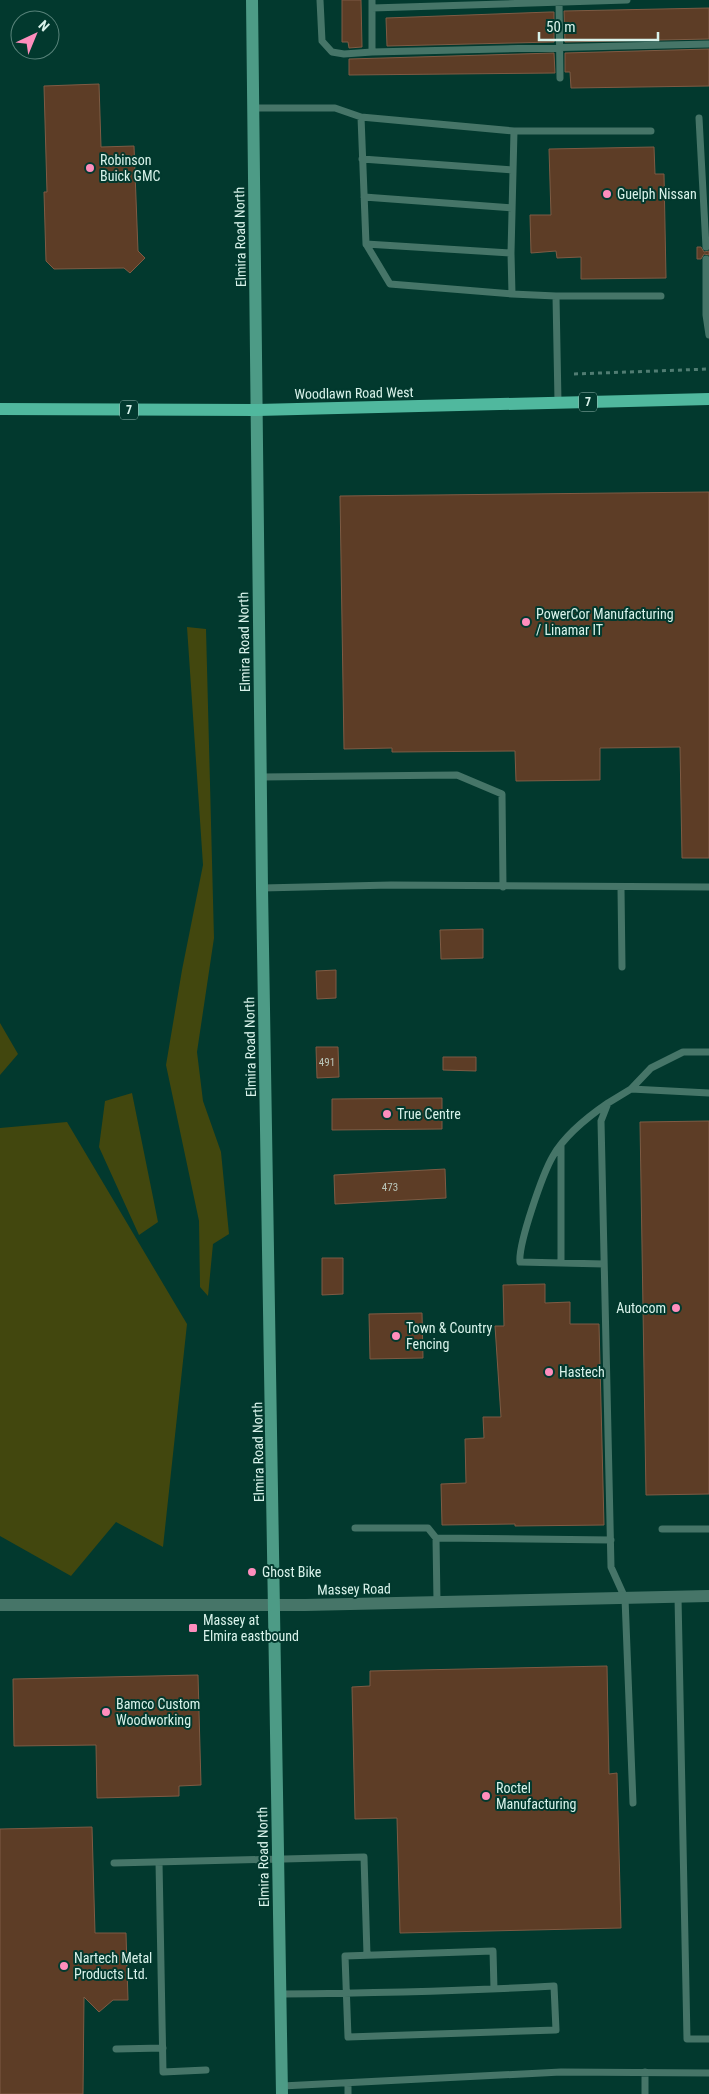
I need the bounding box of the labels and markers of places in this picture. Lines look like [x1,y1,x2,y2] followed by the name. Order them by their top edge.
[100,152,160,184] place label: Robinson Buick GMC
[84,162,96,174] marker: Robinson Buick GMC
[617,186,697,202] place label: Guelph Nissan
[601,188,613,200] marker: Guelph Nissan
[536,606,674,638] place label: PowerCor Manufacturing / Linamar IT
[520,616,532,628] marker: PowerCor Manufacturing / Linamar IT
[397,1106,461,1122] place label: True Centre
[381,1108,393,1120] marker: True Centre
[616,1300,666,1316] place label: Autocom
[670,1302,682,1314] marker: Autocom
[406,1320,493,1352] place label: Town & Country Fencing
[390,1330,402,1342] marker: Town & Country Fencing
[559,1364,605,1380] place label: Hastech
[543,1366,555,1378] marker: Hastech
[262,1564,322,1580] place label: Ghost Bike
[246,1566,258,1578] marker: Ghost Bike
[203,1612,299,1644] place label: Massey at Elmira eastbound
[187,1622,199,1634] marker: Massey at Elmira eastbound
[116,1696,200,1728] place label: Bamco Custom Woodworking
[100,1706,112,1718] marker: Bamco Custom Woodworking
[496,1780,577,1812] place label: Roctel Manufacturing
[480,1790,492,1802] marker: Roctel Manufacturing
[74,1950,152,1982] place label: Nartech Metal Products Ltd.
[58,1960,70,1972] marker: Nartech Metal Products Ltd.

